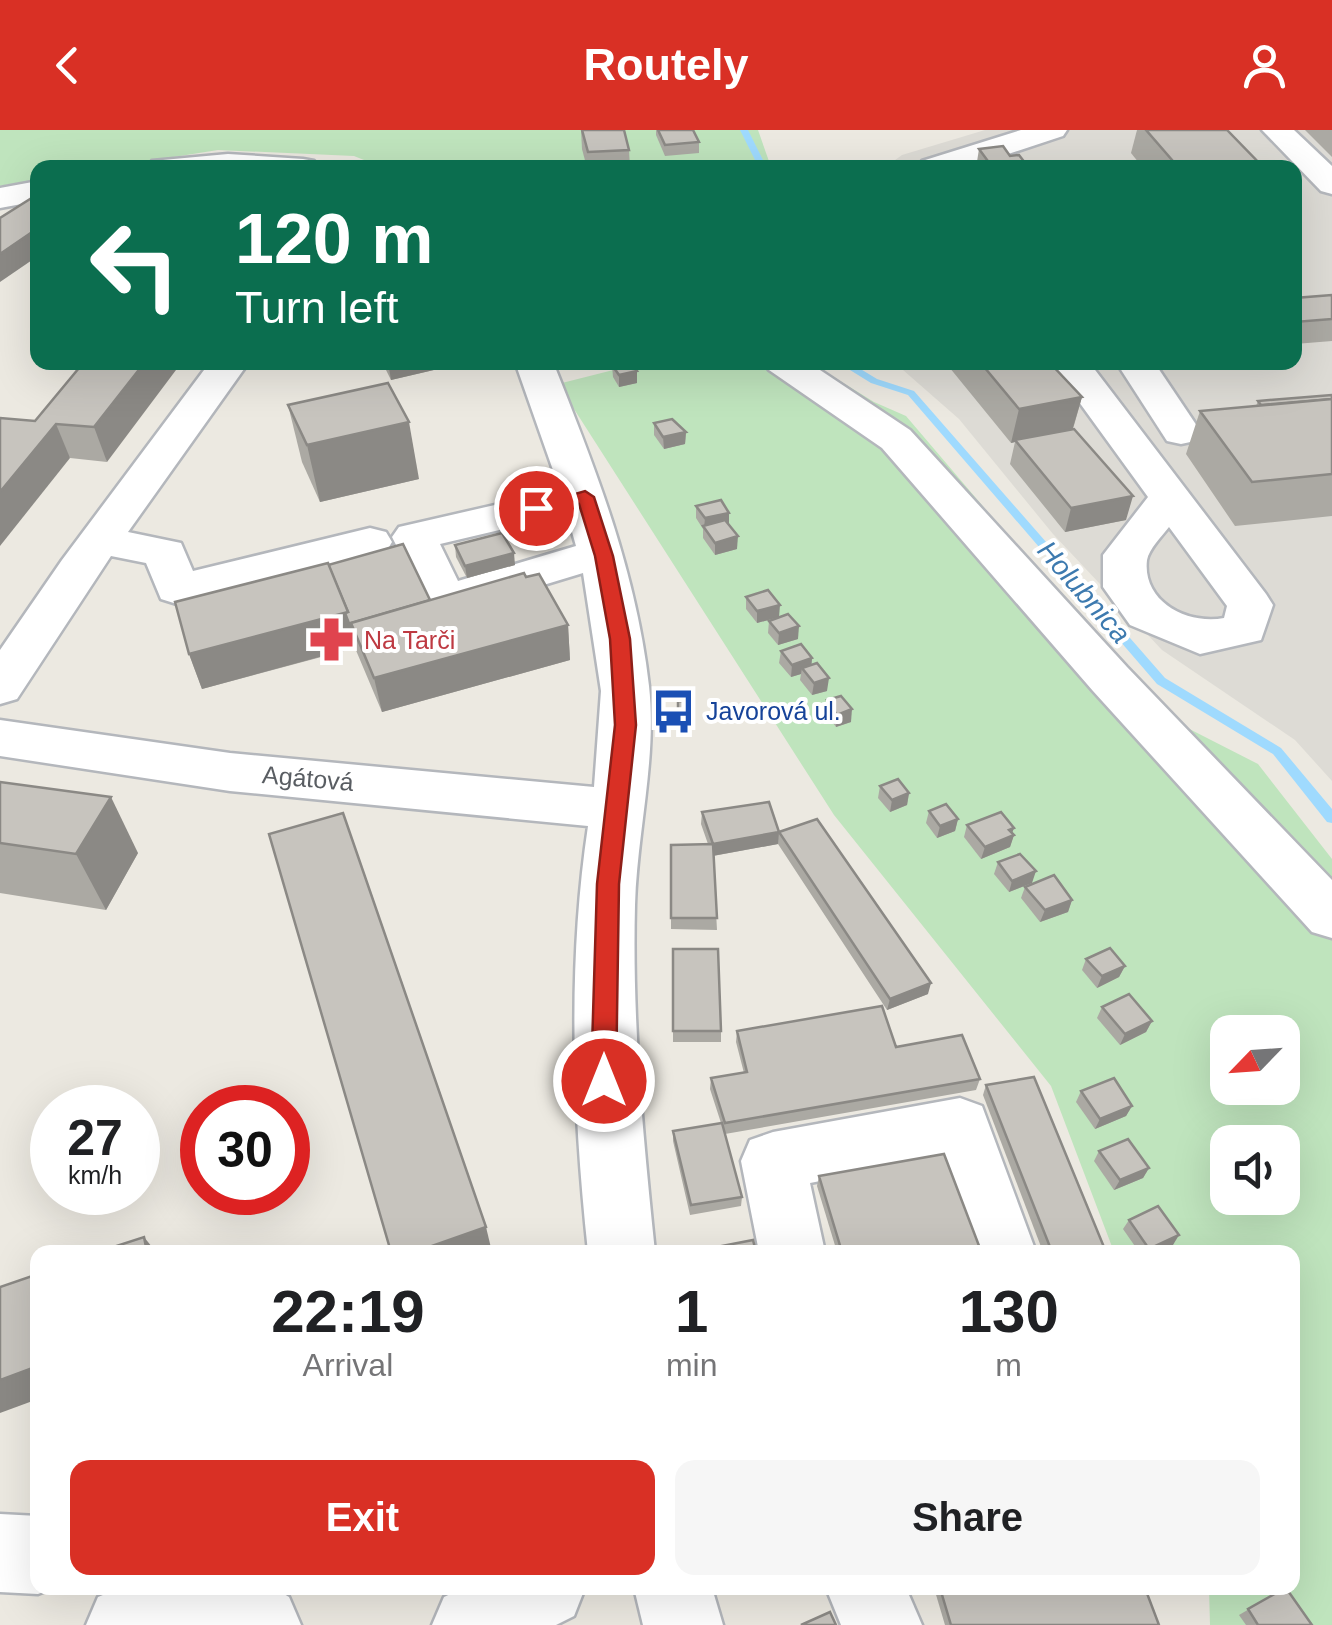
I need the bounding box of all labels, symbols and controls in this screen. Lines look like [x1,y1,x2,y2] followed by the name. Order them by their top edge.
[40,38,95,93] icon: back
[1237,38,1292,93] icon: person
[583,39,749,90] text: Routely
[70,200,200,330] icon: left
[235,200,433,278] text: 120 m
[235,282,398,333] text: Turn left
[494,466,579,551] pin
[509,481,564,536] icon: arrive
[1031,535,1137,649] water label: Holubnica
[307,616,355,664] pharmacy icon: Na Tarči
[364,626,455,654] place label: Na Tarči
[649,687,697,735] bus stop icon: Javorová ul.
[706,697,841,725] place label: Javorová ul.
[261,760,355,796] street label: Agátová
[1210,1015,1300,1105] north arrow
[1210,1015,1300,1215] map controls
[552,1029,656,1133] position arrow
[180,1085,310,1215] speed limit sign: 30
[67,1110,123,1166] text: 27
[1210,1125,1300,1215] button: sound
[68,1161,122,1189] text: km/h
[271,1278,425,1345] text: 22:19
[675,1278,708,1345] text: 1
[959,1278,1059,1345] text: 130
[303,1347,393,1383] text: Arrival
[666,1347,717,1383] text: min
[995,1347,1022,1383] text: m
[70,1460,655,1575] button: Exit
[675,1460,1260,1575] button: Share

